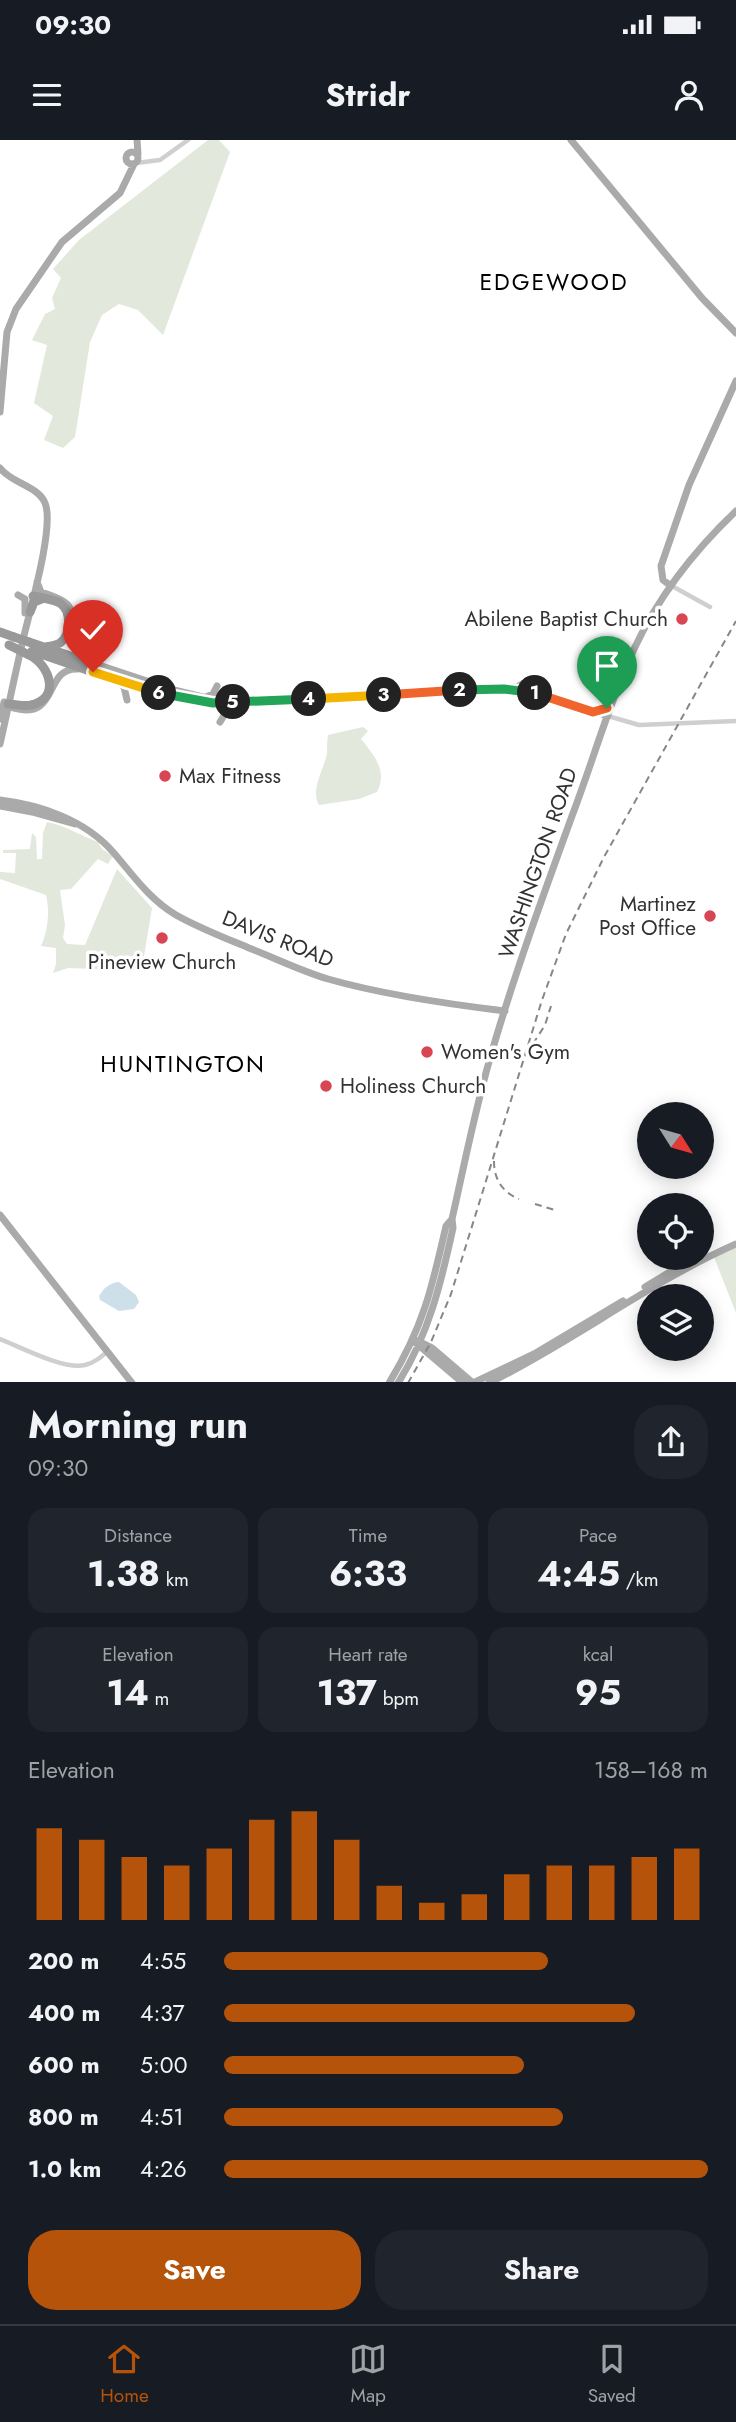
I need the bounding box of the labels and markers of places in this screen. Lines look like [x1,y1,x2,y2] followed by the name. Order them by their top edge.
[63,600,123,672] pin
[464,604,668,634] place label: Abilene Baptist Church
[674,611,690,627] marker: Abilene Baptist Church
[577,636,637,708] pin
[442,672,477,708] pin: 2
[142,676,176,710] pin: 6
[518,676,552,710] pin: 1
[366,678,402,712] pin: 3
[292,682,326,716] pin: 4
[216,684,250,720] pin: 5
[179,761,281,791] place label: Max Fitness
[157,768,173,784] marker: Max Fitness
[599,889,696,943] place label: Martinez Post Office
[702,908,718,924] marker: Martinez Post Office
[154,930,170,946] marker: Pineview Church
[88,947,236,977] place label: Pineview Church
[441,1037,570,1067] place label: Women's Gym
[419,1044,435,1060] marker: Women's Gym
[340,1071,486,1101] place label: Holiness Church
[318,1078,334,1094] marker: Holiness Church

